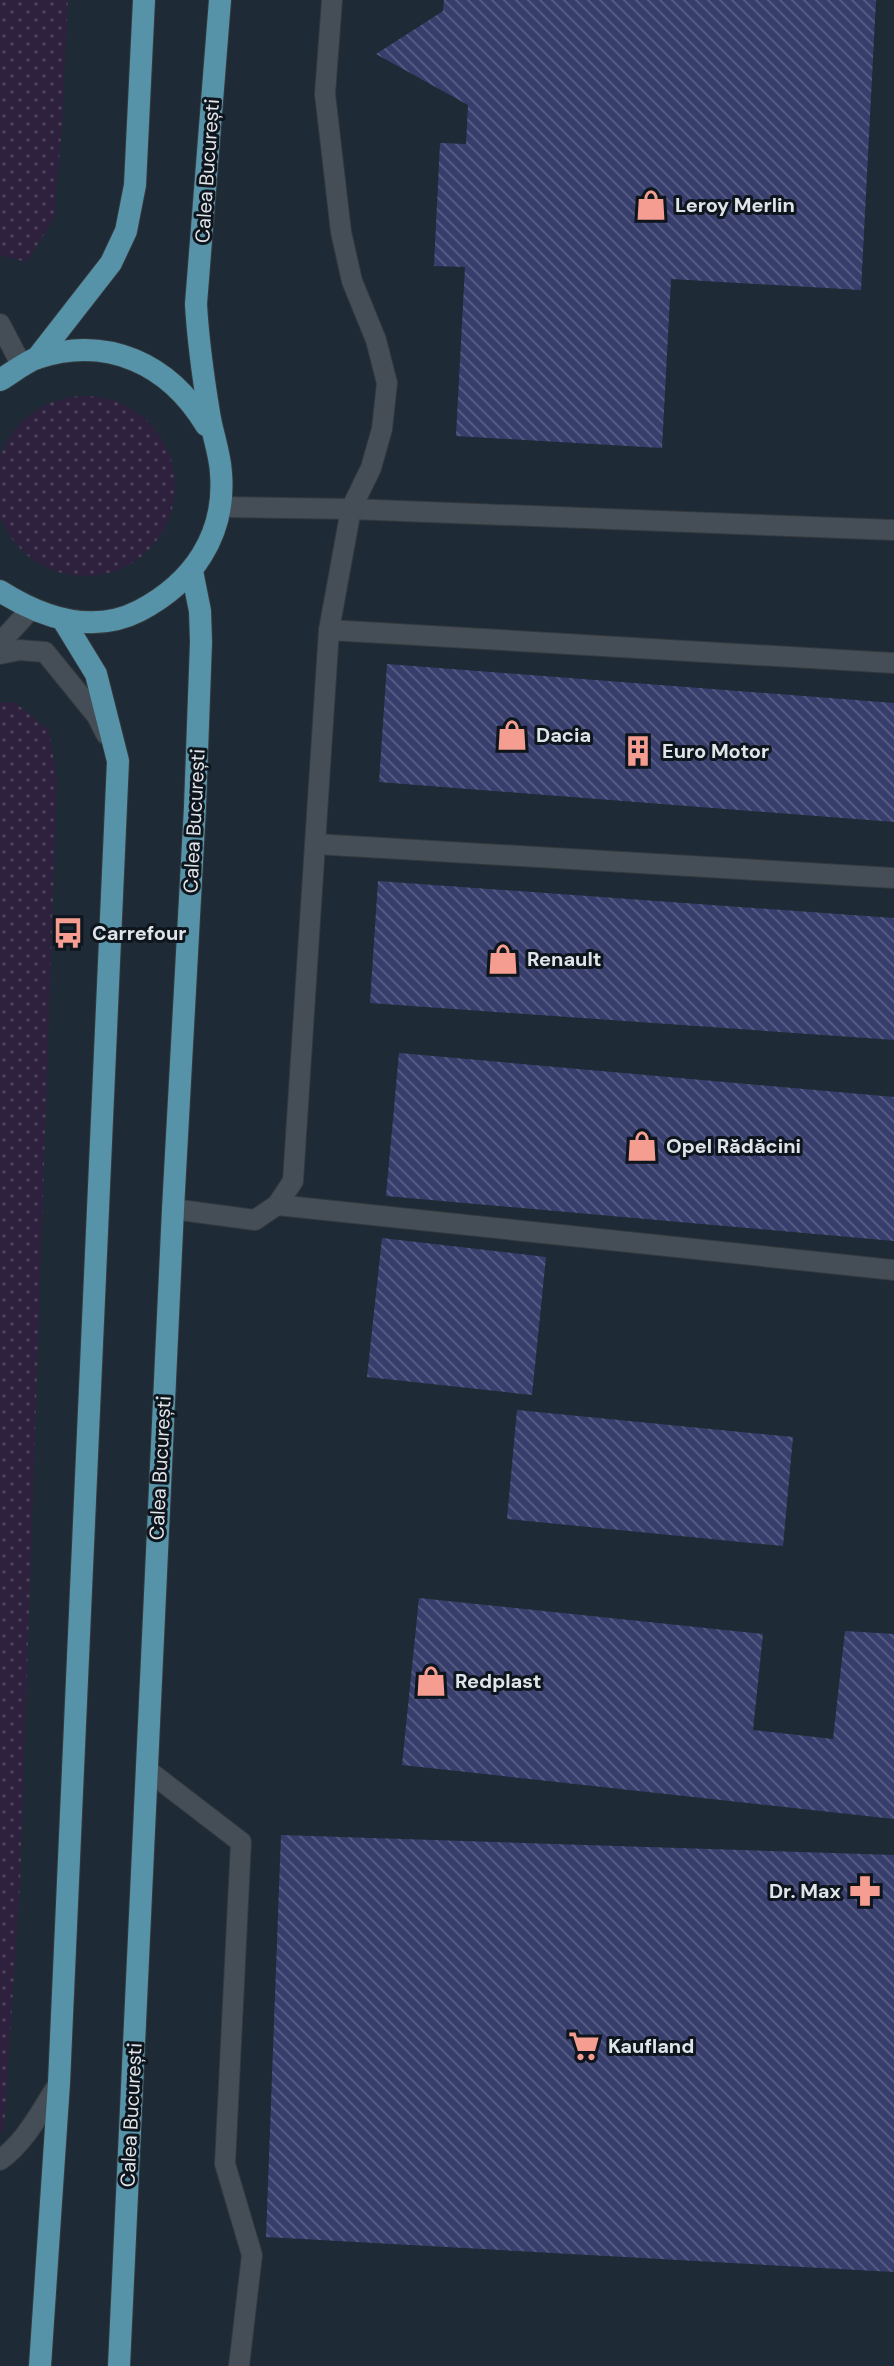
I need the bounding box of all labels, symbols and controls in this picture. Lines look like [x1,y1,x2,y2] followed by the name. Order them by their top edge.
[189,98,225,244] street label: Calea București
[634,188,668,222] shop icon: Leroy Merlin
[675,192,795,218] place label: Leroy Merlin
[495,718,529,752] shop icon: Dacia
[536,722,591,748] place label: Dacia
[621,734,655,768] building icon: Euro Motor
[662,738,769,764] place label: Euro Motor
[177,748,211,894] street label: Calea București
[51,916,85,950] bus stop icon: Carrefour
[92,920,186,946] place label: Carrefour
[486,942,520,976] shop icon: Renault
[527,946,601,972] place label: Renault
[625,1129,659,1163] shop icon: Opel Rădăcini
[666,1133,801,1159] place label: Opel Rădăcini
[143,1395,177,1541] street label: Calea București
[414,1664,448,1698] shop icon: Redplast
[455,1668,541,1694] place label: Redplast
[848,1874,882,1908] pharmacy icon: Dr. Max
[769,1878,842,1904] place label: Dr. Max
[567,2029,601,2063] supermarket icon: Kaufland
[608,2033,694,2059] place label: Kaufland
[114,2042,148,2188] street label: Calea București

